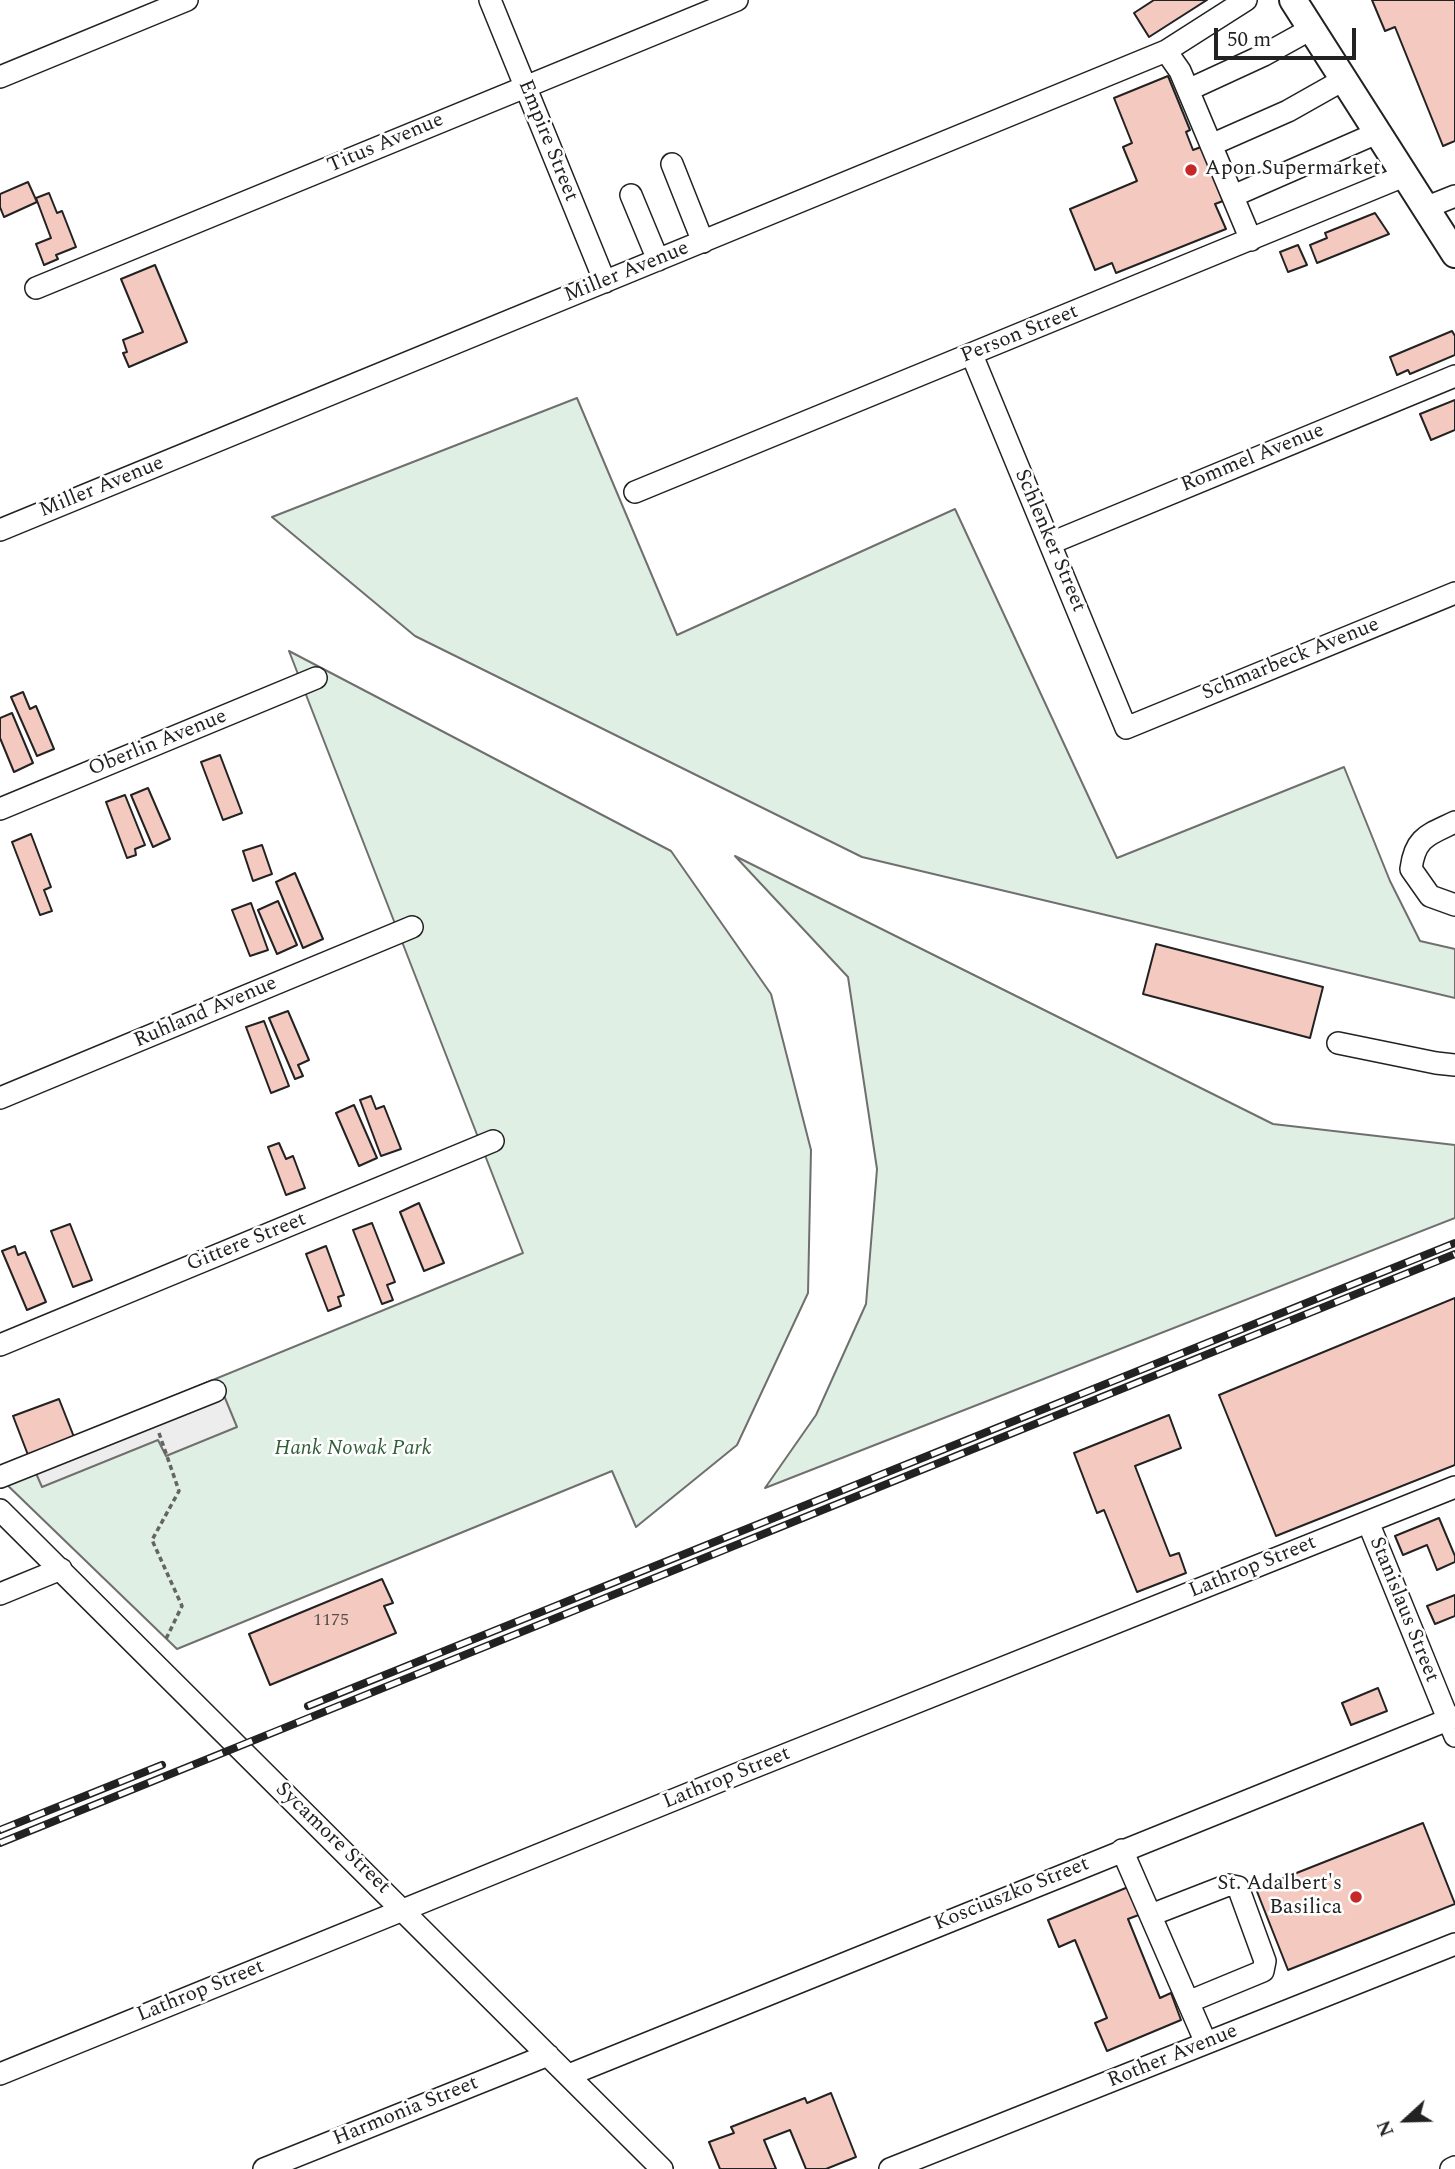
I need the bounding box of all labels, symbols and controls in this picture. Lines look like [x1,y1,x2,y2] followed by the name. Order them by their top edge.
[1217,14,1359,58] scale bar
[1227,24,1271,56] text: 50 m
[511,76,583,206] street label: Empire Street
[324,108,448,180] street label: Titus Avenue
[1205,157,1380,183] place label: Apon Supermarket
[1183,162,1199,178] marker: Apon Supermarket
[561,237,693,309] street label: Miller Avenue
[958,300,1082,370] street label: Person Street
[1178,419,1328,499] street label: Rommel Avenue
[36,452,168,524] street label: Miller Avenue
[1008,466,1090,616] street label: Schlenker Street
[1199,613,1383,707] street label: Schmarbeck Avenue
[85,705,231,783] street label: Oberlin Avenue
[131,972,281,1054] street label: Ruhland Avenue
[184,1208,310,1278] street label: Gittere Street
[274,1437,432,1463] park label: Hank Nowak Park
[1186,1531,1320,1605] street label: Lathrop Street
[1362,1534,1444,1686] street label: Stanislaus Street
[313,1610,349,1632] house number: 1175
[660,1742,794,1816] street label: Lathrop Street
[269,1778,395,1900] street label: Sycamore Street
[931,1852,1093,1938] street label: Kosciuszko Street
[1217,1872,1342,1922] place label: St. Adalbert's Basilica
[1348,1889,1364,1905] marker: St. Adalbert's Basilica
[134,1955,268,2029] street label: Lathrop Street
[1104,2019,1242,2095] street label: Rother Avenue
[330,2071,482,2153] street label: Harmonia Street
[1371,2085,1441,2155] north arrow
[1370,2115,1402,2141] text: N

